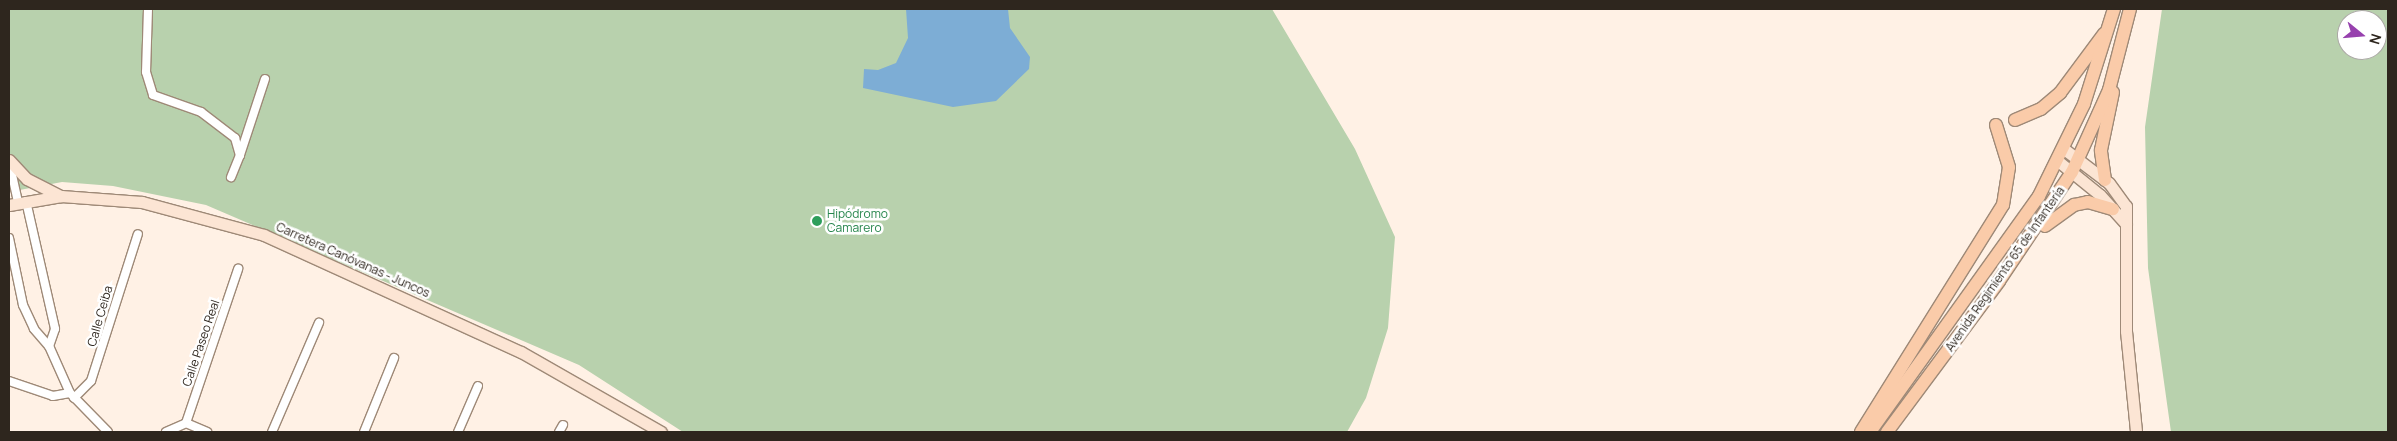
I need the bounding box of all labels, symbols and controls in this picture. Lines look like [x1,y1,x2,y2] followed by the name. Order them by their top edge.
[2337,10,2387,60] north arrow
[2365,32,2386,47] text: N
[1942,184,2068,354] street label: Avenida Regimiento 65 de Infantería
[827,207,888,235] place label: Hipódromo Camarero
[811,215,823,227] marker: Hipódromo Camarero
[274,220,432,300] street label: Carretera Canóvanas - Juncos
[84,284,116,348] street label: Calle Ceiba
[179,298,223,388] street label: Calle Paseo Real

